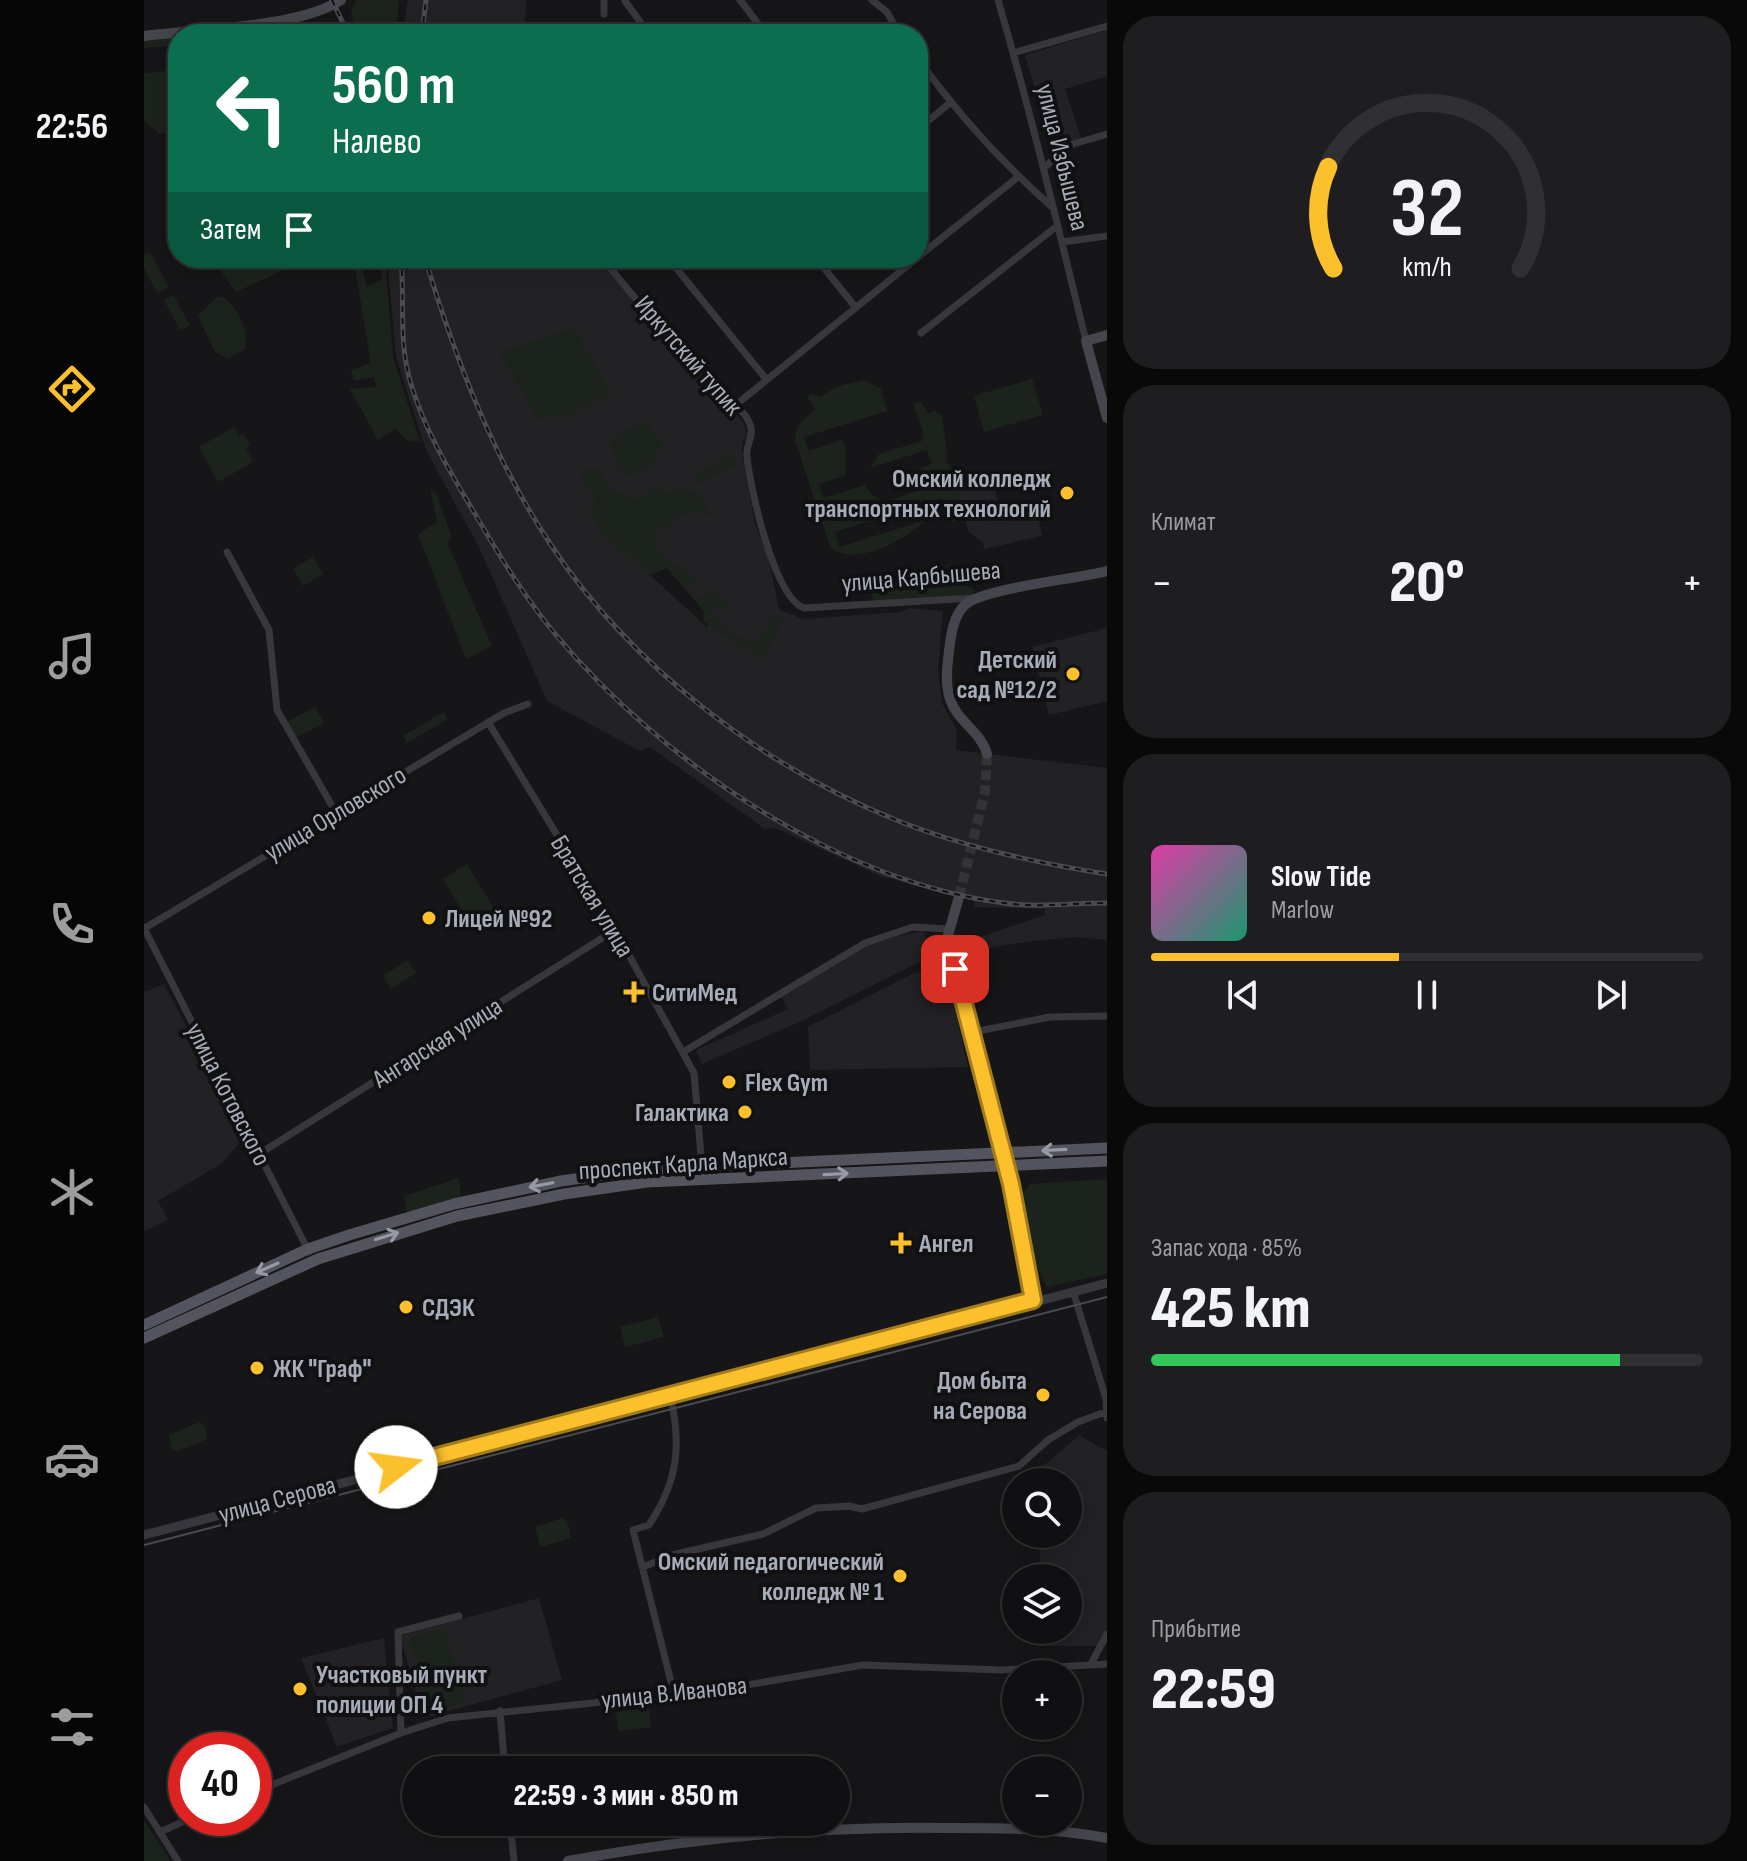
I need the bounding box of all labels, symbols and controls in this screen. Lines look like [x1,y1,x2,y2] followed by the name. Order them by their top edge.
[332,53,455,120] text: 560 m
[200,56,304,160] icon: left
[1028,81,1095,234] street label: улица Избышева
[36,106,108,149] text: 22:56
[332,121,422,164] text: Налево
[1390,159,1464,259] text: 32
[277,208,321,252] icon: arrive
[200,212,261,248] text: Затем
[1402,250,1452,285] text: km/h
[627,290,748,422] street label: Иркутский тупик
[44,361,100,417] icon: directions
[805,464,1051,525] place label: Омский колледж транспортных технологий
[1058,484,1076,502] marker: Омский колледж транспортных технологий
[1151,507,1215,538] text: Климат
[1389,547,1465,619] text: 20°
[840,555,1002,600] street label: улица Карбышева
[1151,557,1173,610] text: −
[1681,557,1703,610] text: +
[44,628,100,684] icon: music
[957,645,1057,706] place label: Детский сад №12/2
[1064,665,1082,683] marker: Детский сад №12/2
[259,760,412,869] street label: улица Орловского
[543,830,640,963] street label: Братская улица
[1271,859,1371,895] text: Slow Tide
[1271,895,1334,926] text: Marlow
[44,896,100,952] icon: phone
[445,904,552,935] place label: Лицей №92
[420,909,438,927] marker: Лицей №92
[921,935,989,1003] pin
[933,947,977,991] icon: arrive
[1221,973,1265,1017] icon: previous
[1405,973,1449,1017] icon: pause
[1589,973,1633,1017] icon: next
[652,978,737,1009] place label: СитиМед
[623,981,645,1003] marker: СитиМед
[366,991,508,1096] street label: Ангарская улица
[178,1018,277,1171] street label: улица Котовского
[745,1068,828,1099] place label: Flex Gym
[720,1073,738,1091] marker: Flex Gym
[635,1098,729,1129] place label: Галактика
[736,1103,754,1121] marker: Галактика
[578,1142,789,1187] street label: проспект Карла Маркса
[1041,1143,1068,1158] one-way arrow
[44,1164,100,1220] icon: climate
[822,1167,849,1182] one-way arrow
[529,1178,555,1193] one-way arrow
[373,1228,399,1243] one-way arrow
[918,1229,974,1260] place label: Ангел
[890,1232,912,1254] marker: Ангел
[1151,1233,1302,1264] text: Запас хода · 85%
[255,1261,279,1276] one-way arrow
[1151,1273,1311,1345] text: 425 km
[422,1293,475,1324] place label: СДЭК
[397,1298,415,1316] marker: СДЭК
[273,1354,371,1385] place label: ЖК "Граф"
[248,1359,266,1377] marker: ЖК "Граф"
[933,1366,1027,1427] place label: Дом быта на Серова
[1034,1386,1052,1404] marker: Дом быта на Серова
[354,1425,438,1509] position arrow
[44,1431,100,1487] icon: car
[1002,1468,1082,1836] map controls
[1002,1468,1082,1548] button: search
[215,1470,339,1531] street label: улица Серова
[658,1547,884,1608] place label: Омский педагогический колледж № 1
[1002,1564,1082,1644] button: layers
[891,1567,909,1585] marker: Омский педагогический колледж № 1
[1151,1614,1241,1645] text: Прибытие
[1151,1654,1276,1726] text: 22:59
[316,1660,488,1721] place label: Участковый пункт полиции ОП 4
[1002,1660,1082,1740] button: +
[600,1670,749,1717] street label: улица В.Иванова
[291,1680,309,1698] marker: Участковый пункт полиции ОП 4
[44,1699,100,1755] icon: filters
[168,1732,272,1836] speed limit sign: 40
[1002,1756,1082,1836] button: −
[513,1778,739,1814] text: 22:59 · 3 мин · 850 m

